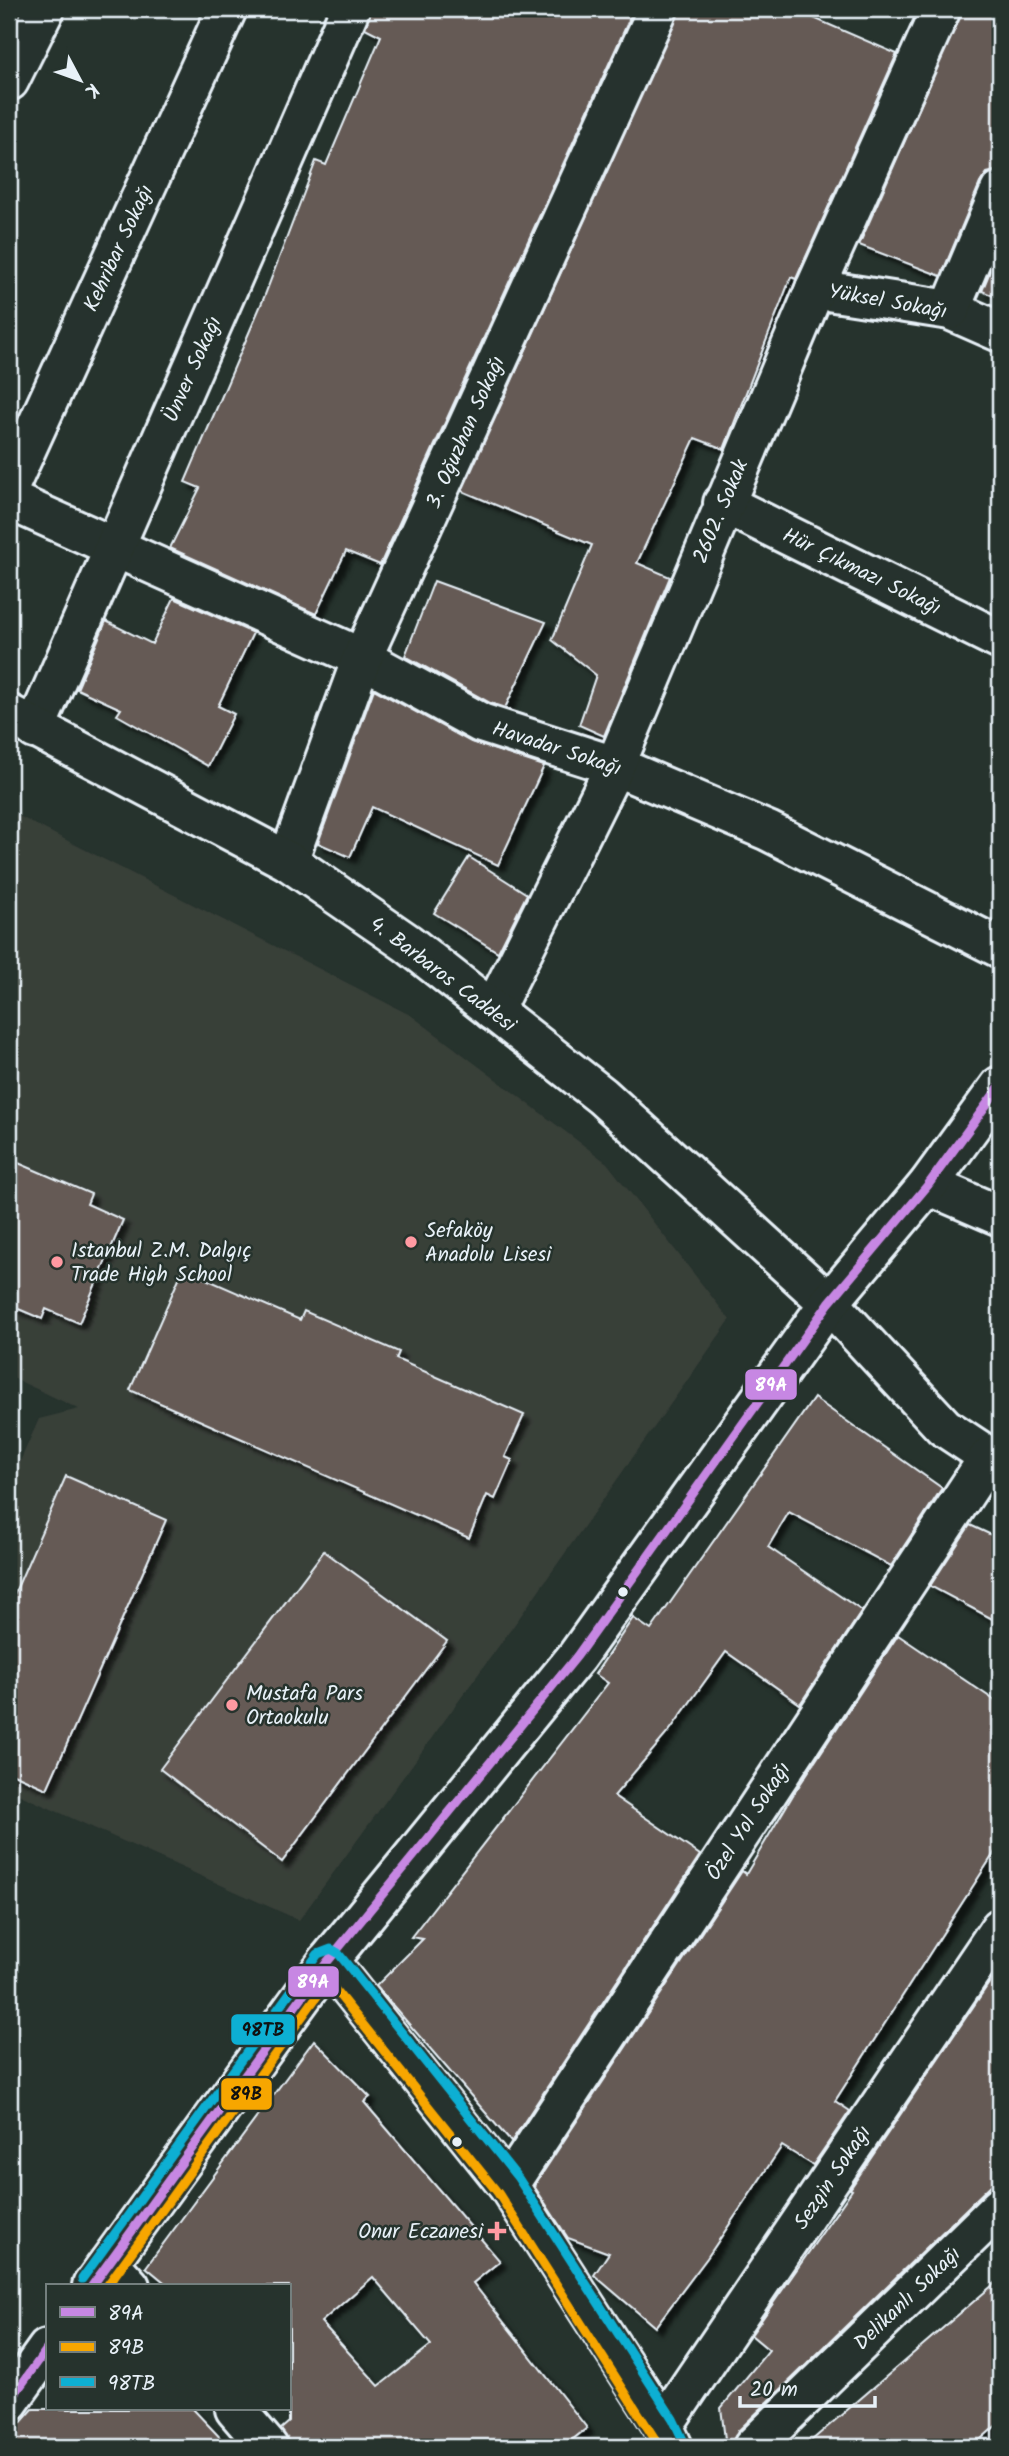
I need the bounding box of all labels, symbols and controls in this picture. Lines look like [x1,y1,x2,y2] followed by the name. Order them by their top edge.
[46,46,116,116] north arrow
[76,76,106,104] text: K
[75,180,163,318] street label: Kehribar Sokağı
[826,276,950,329] street label: Yüksel Sokağı
[155,311,231,428] street label: Ünver Sokağı
[418,351,515,514] street label: 3. Oğuzhan Sokağı
[685,454,758,569] street label: 2602. Sokak
[776,520,946,625] street label: Hür Çıkmazı Sokağı
[488,713,625,786] street label: Havadar Sokağı
[362,909,523,1042] street label: 4. Barbaros Caddesi
[425,1215,552,1272] place label: Sefaköy Anadolu Lisesi
[403,1234,419,1250] marker: Sefaköy Anadolu Lisesi
[71,1235,252,1292] place label: Istanbul Z.M. Dalgıç Trade High School
[49,1254,65,1270] marker: Istanbul Z.M. Dalgıç Trade High School
[744,1368,798,1401] line badge: 89A
[755,1371,787,1401] text: 89A
[616,1585,630,1599] unlabelled marker
[246,1678,363,1735] place label: Mustafa Pars Ortaokulu
[224,1697,240,1713] marker: Mustafa Pars Ortaokulu
[698,1756,800,1888] street label: Özel Yol Sokağı
[287,1965,340,1998] line badge: 89A
[297,1968,329,1998] text: 89A
[230,2013,296,2046] line badge: 98TB
[241,2016,285,2046] text: 98TB
[220,2077,273,2111] line badge: 89B
[230,2080,262,2110] text: 89B
[786,2119,881,2237] street label: Sezgin Sokağı
[450,2135,464,2149] unlabelled marker
[358,2216,484,2249] place label: Onur Eczanesi
[489,2223,505,2239] marker: Onur Eczanesi
[847,2239,969,2359] street label: Delikanlı Sokağı
[46,2284,290,2410] legend
[108,2298,144,2331] text: 89A
[108,2332,144,2365] text: 89B
[740,2365,874,2409] scale bar
[108,2368,156,2401] text: 98TB
[750,2374,798,2407] text: 20 m

